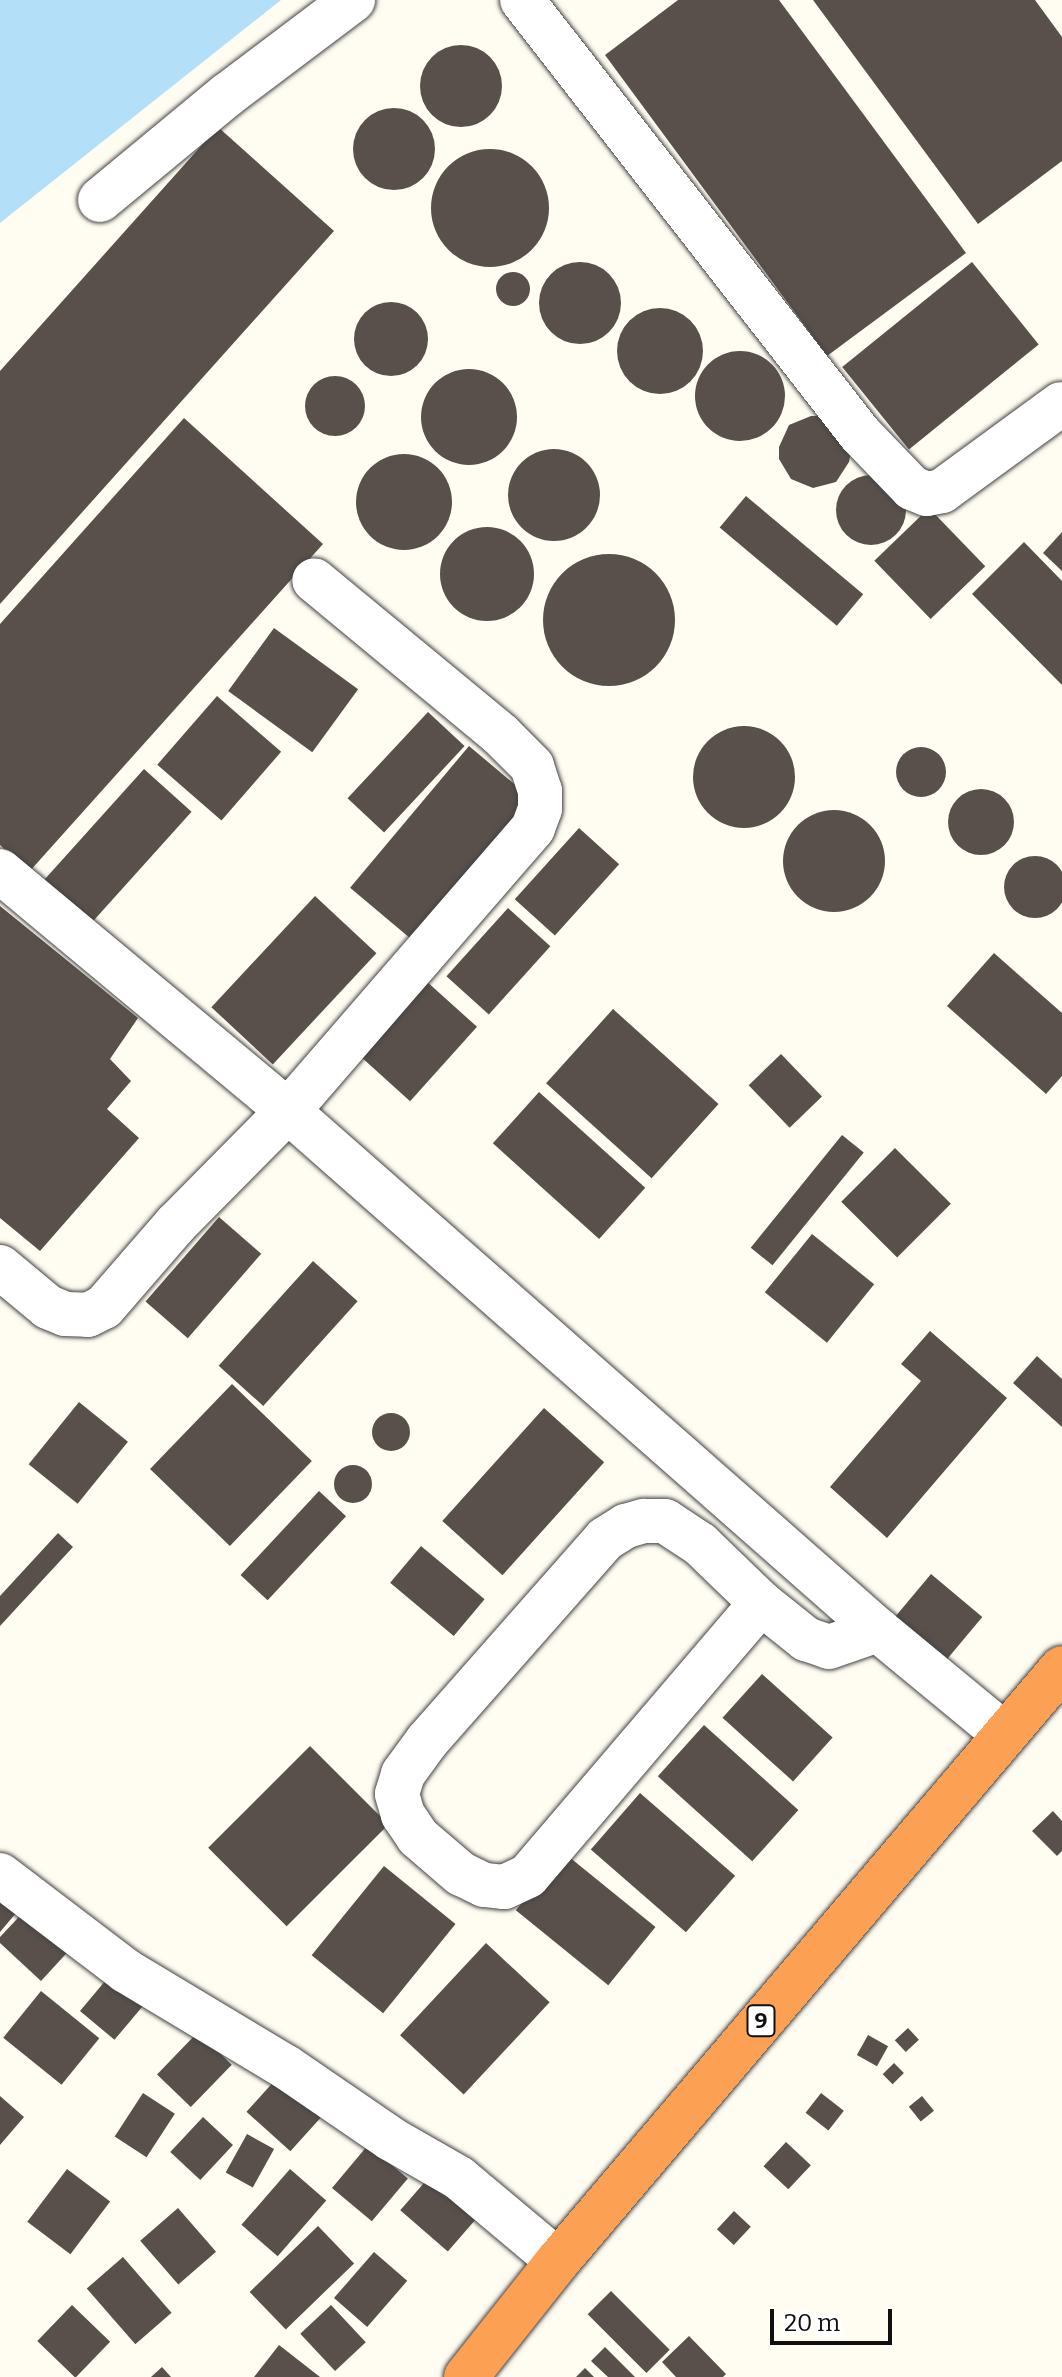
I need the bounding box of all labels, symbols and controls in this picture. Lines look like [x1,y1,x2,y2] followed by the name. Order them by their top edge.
[745,2003,777,2039] road number: 9
[774,2293,896,2343] scale bar
[784,2309,840,2337] text: 20 m

